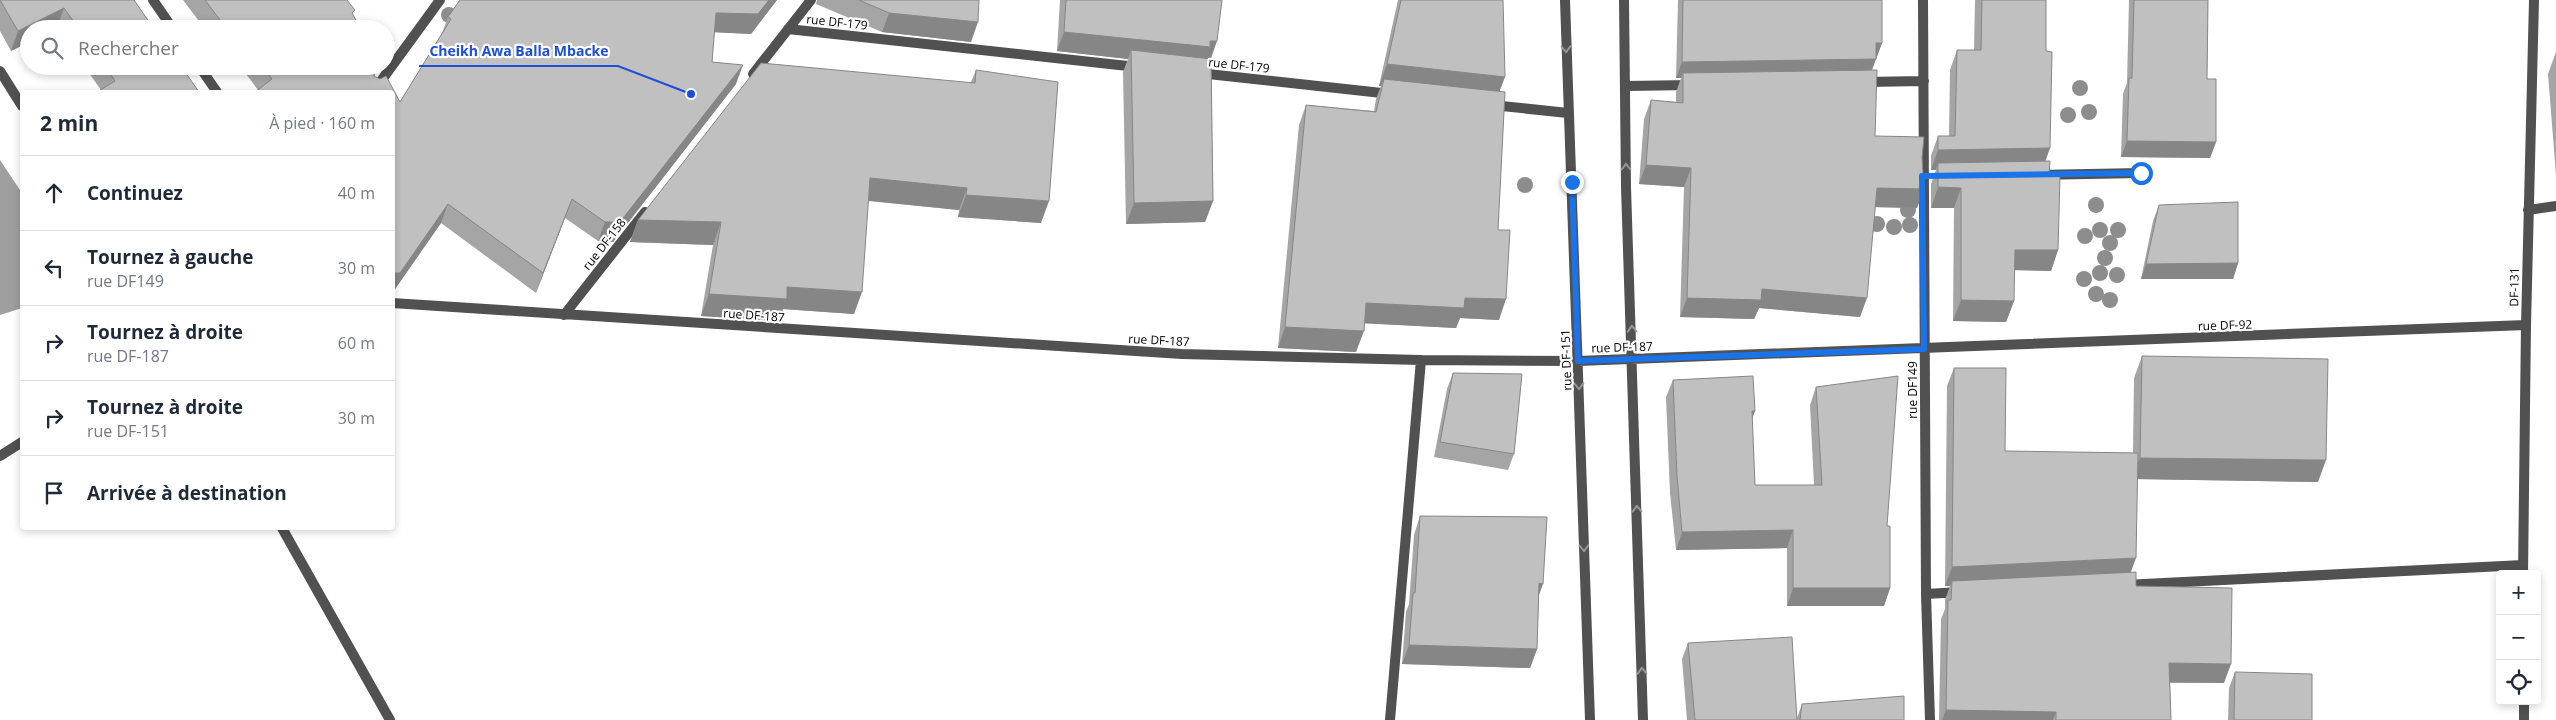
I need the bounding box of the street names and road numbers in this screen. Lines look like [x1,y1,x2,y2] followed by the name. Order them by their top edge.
[806,10,869,34] street label: rue DF-179
[1208,53,1271,77] street label: rue DF-179
[578,214,630,273] street label: rue DF-158
[2505,267,2523,307] street label: DF-131
[723,304,785,326] street label: rue DF-187
[2197,316,2253,334] street label: rue DF-92
[1556,329,1576,391] street label: rue DF-151
[1128,330,1190,350] street label: rue DF-187
[1591,337,1653,357] street label: rue DF-187
[1904,361,1921,419] street label: rue DF149

